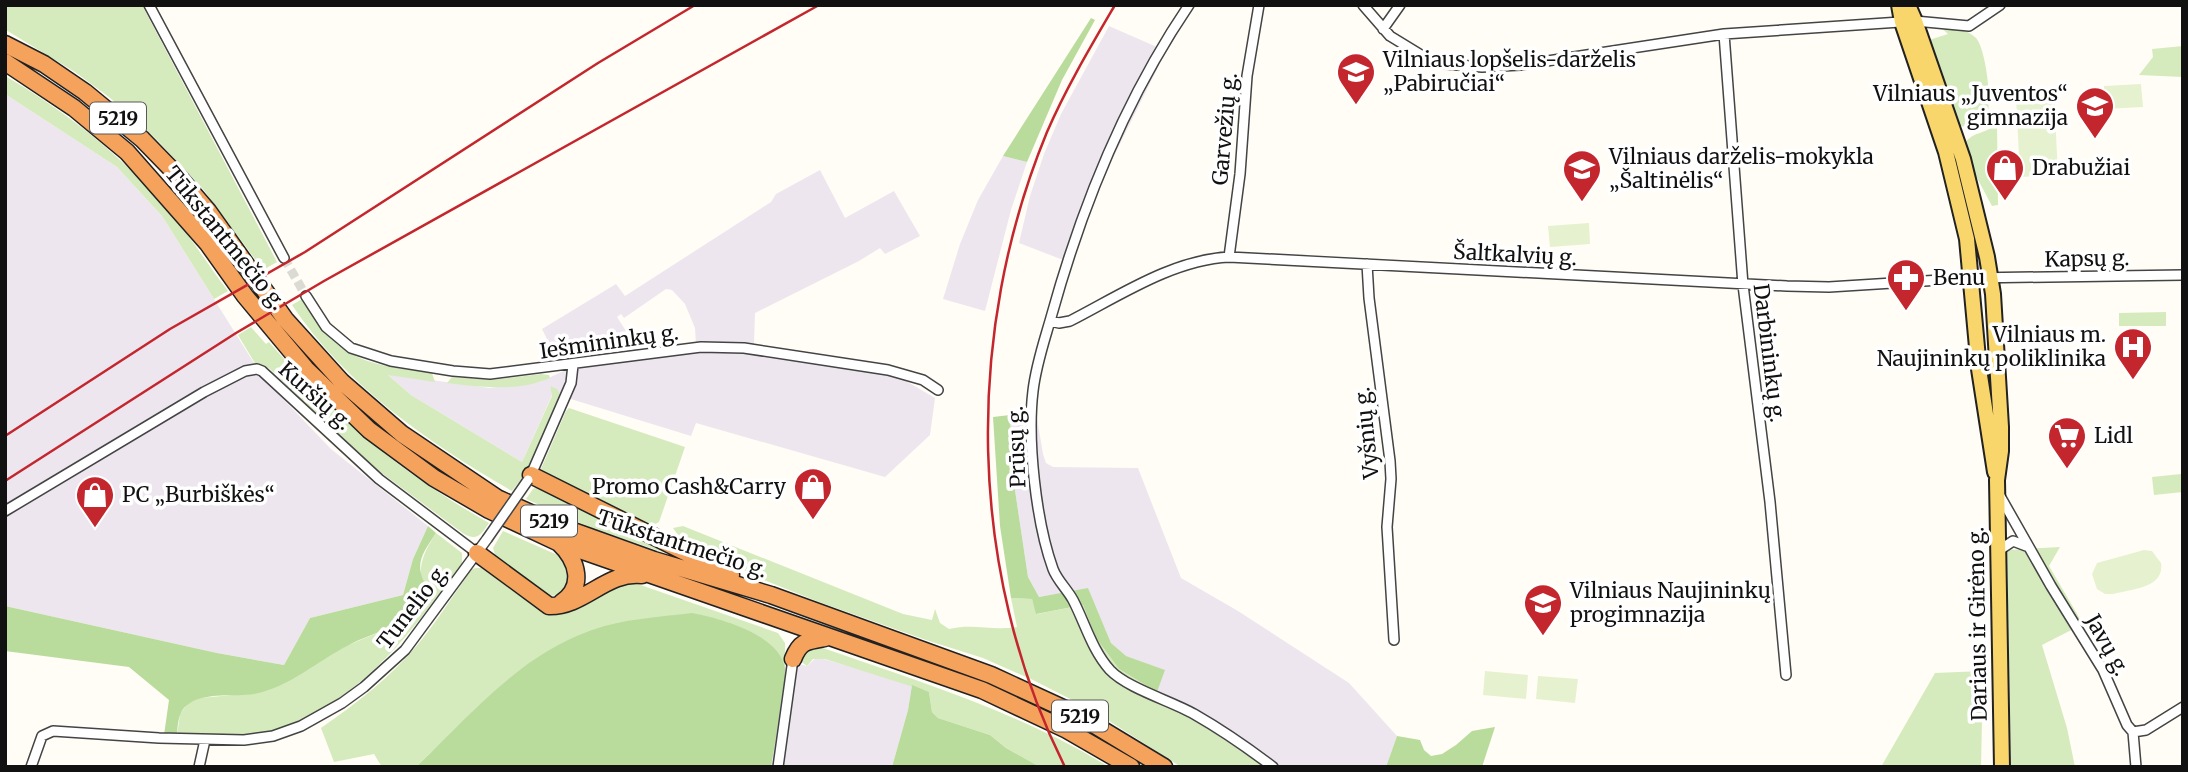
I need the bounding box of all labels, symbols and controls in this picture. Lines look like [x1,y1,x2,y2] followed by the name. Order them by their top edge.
[1382,46,1636,97] place label: Vilniaus lopšelis-darželis „Pabiručiai“
[1335,51,1377,106] school or university icon: Vilniaus lopšelis-darželis „Pabiručiai“
[1206,72,1243,186] street label: Garvežių g.
[1872,80,2068,131] place label: Vilniaus „Juventos“ gimnazija
[2074,85,2116,140] school or university icon: Vilniaus „Juventos“ gimnazija
[90,102,146,134] road number: 5219
[1608,143,1874,194] place label: Vilniaus darželis-mokykla „Šaltinėlis“
[1984,147,2026,202] shop icon: Drabužiai
[1561,148,1603,203] school or university icon: Vilniaus darželis-mokykla „Šaltinėlis“
[2032,154,2130,181] place label: Drabužiai
[159,160,292,315] street label: Tūkstantmečio g.
[1452,238,1578,271] street label: Šaltkalvių g.
[2044,244,2130,273] street label: Kapsų g.
[1885,257,1927,312] pharmacy icon: Benu
[1933,264,1985,291] place label: Benu
[1748,282,1791,424] street label: Darbininkų g.
[538,318,680,365] street label: Iešmininkų g.
[1877,321,2106,372] place label: Vilniaus m. Naujininkų poliklinika
[2112,326,2154,381] hospital icon: Vilniaus m. Naujininkų poliklinika
[273,356,358,435] street label: Kuršių g.
[1348,386,1385,481] street label: Vyšnių g.
[1002,406,1031,488] street label: Prūsų g.
[2046,415,2088,470] supermarket icon: Lidl
[2094,422,2133,449] place label: Lidl
[792,466,834,521] shop icon: Promo Cash&Carry
[592,473,787,500] place label: Promo Cash&Carry
[74,474,116,529] shop icon: PC „Burbiškės“
[122,481,275,508] place label: PC „Burbiškės“
[594,503,770,584] street label: Tūkstantmečio g.
[521,506,577,536] road number: 5219
[1962,527,1993,721] street label: Dariaus ir Girėno g.
[371,559,454,655] street label: Tunelio g.
[1569,577,1771,628] place label: Vilniaus Naujininkų progimnazija
[1522,582,1564,637] school or university icon: Vilniaus Naujininkų progimnazija
[2079,608,2135,680] street label: Javų g.
[1052,701,1108,732] road number: 5219

